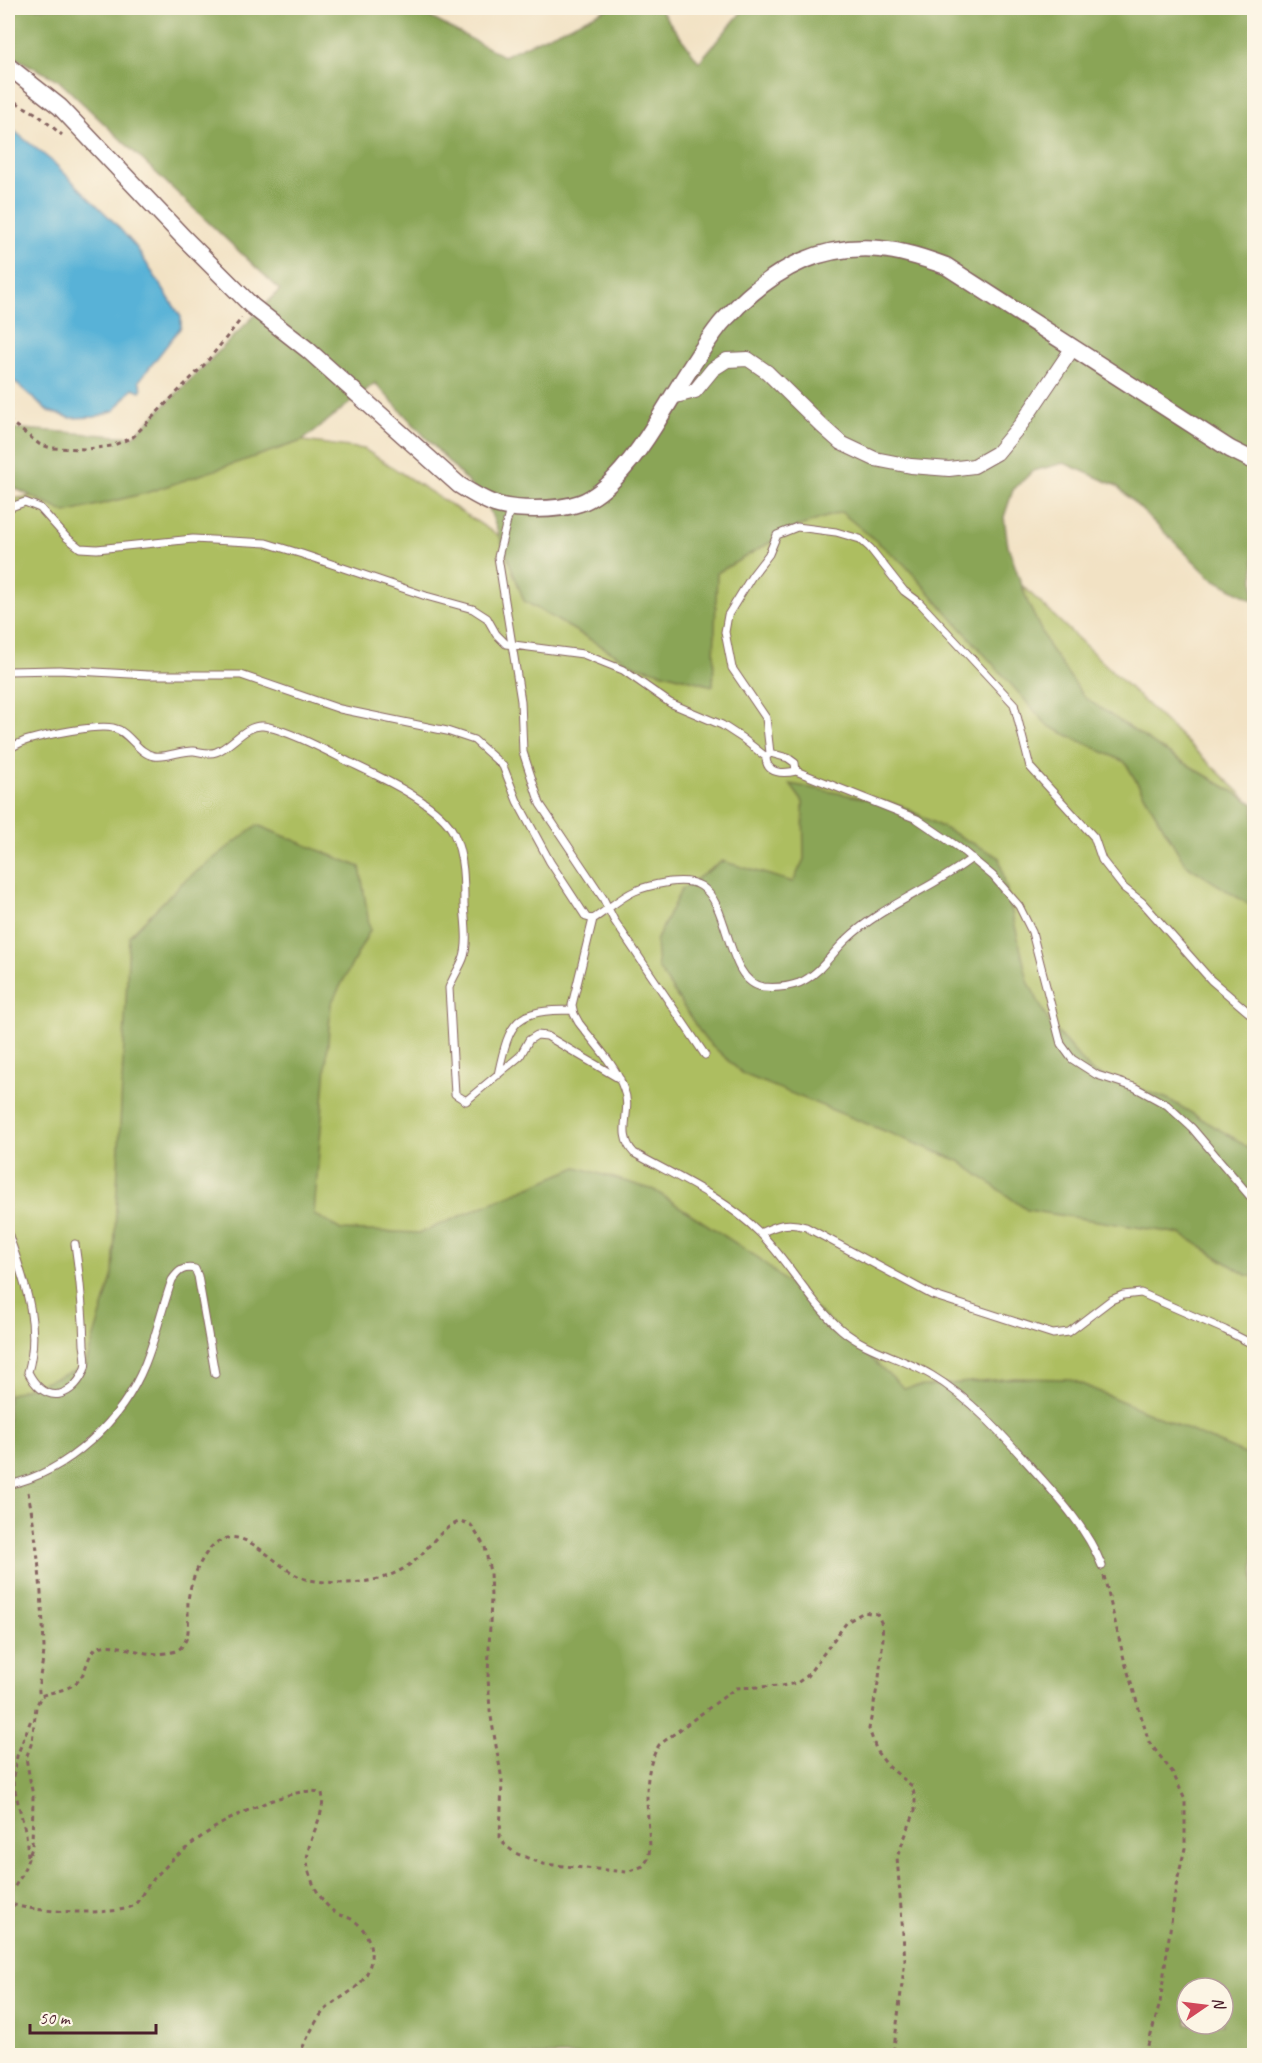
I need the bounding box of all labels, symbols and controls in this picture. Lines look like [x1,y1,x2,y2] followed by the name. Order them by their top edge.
[1175,1976,1235,2036] north arrow
[1208,1995,1230,2013] text: N
[30,1997,156,2035] scale bar
[39,2007,72,2029] text: 50 m

